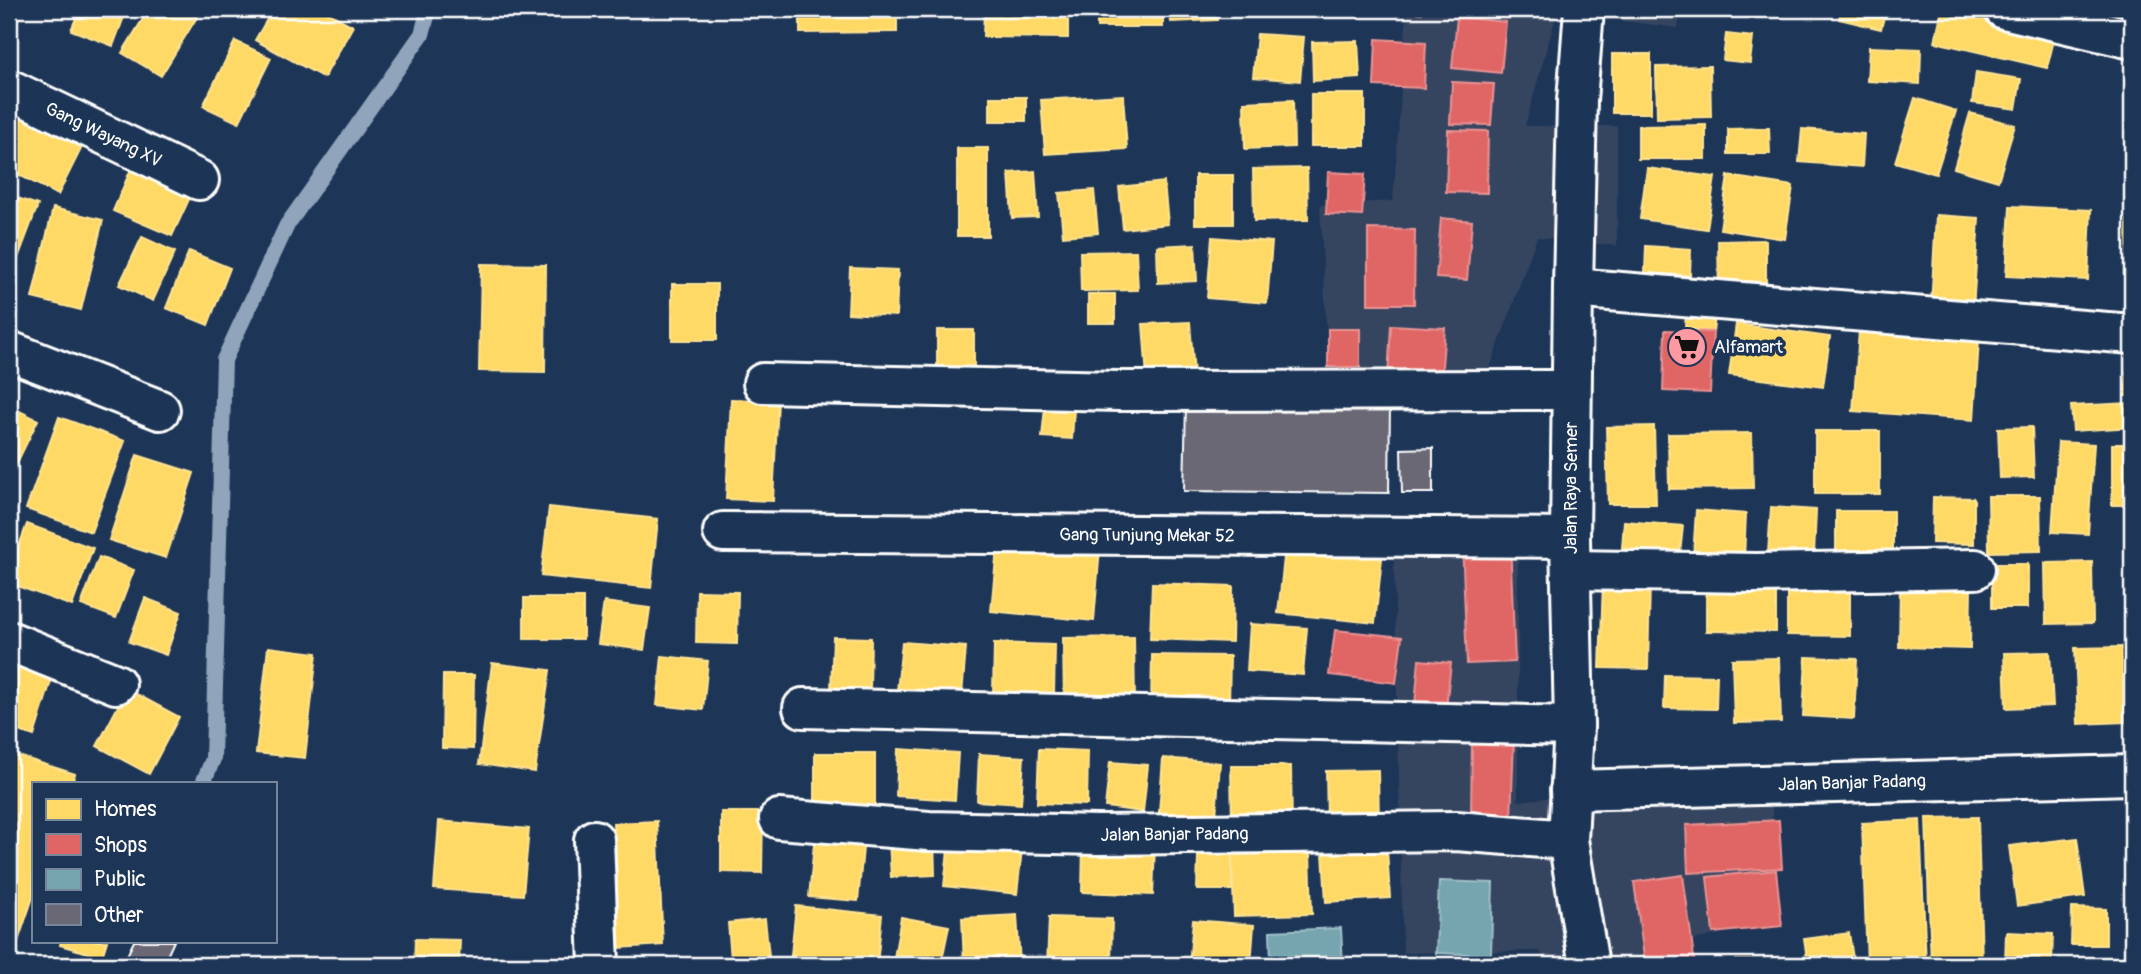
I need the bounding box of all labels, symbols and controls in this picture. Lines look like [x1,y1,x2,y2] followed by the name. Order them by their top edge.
[42,97,166,172] street label: Gang Wayang XV
[1666,326,1708,368] supermarket icon: Alfamart
[1714,336,1784,359] place label: Alfamart
[1560,421,1583,554] street label: Jalan Raya Semer
[1059,523,1235,547] street label: Gang Tunjung Mekar 52
[1778,769,1926,796] street label: Jalan Banjar Padang
[32,782,276,942] legend
[94,796,157,823] text: Homes
[1100,822,1249,846] street label: Jalan Banjar Padang
[94,832,147,859] text: Shops
[94,866,146,893] text: Public
[94,902,144,929] text: Other

